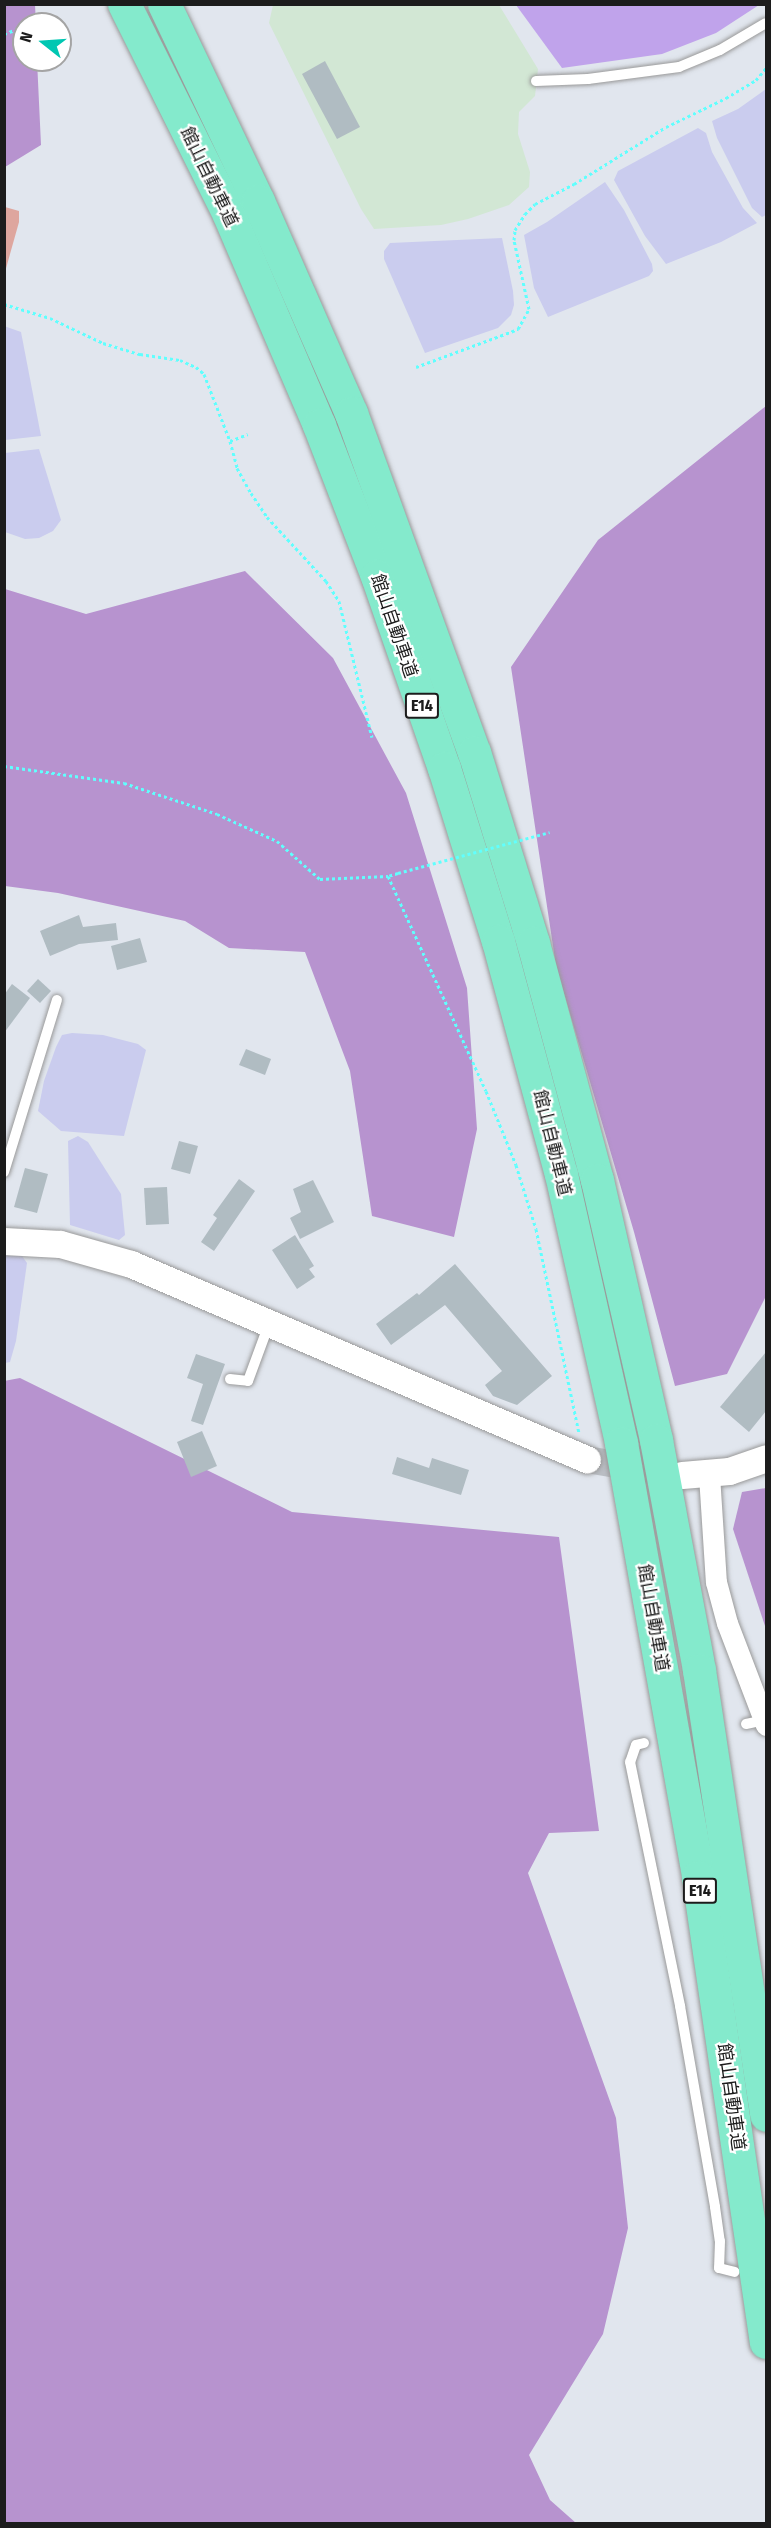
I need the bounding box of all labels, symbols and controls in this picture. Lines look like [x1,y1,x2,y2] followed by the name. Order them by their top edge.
[12,12,72,72] north arrow
[16,30,37,45] text: N
[176,124,242,230] street label: 館山自動車道
[366,571,422,681] street label: 館山自動車道
[404,693,440,719] road number: E14
[528,1088,576,1198] street label: 館山自動車道
[633,1563,673,1673] street label: 館山自動車道
[682,1878,718,1904] road number: E14
[713,2042,749,2152] street label: 館山自動車道

